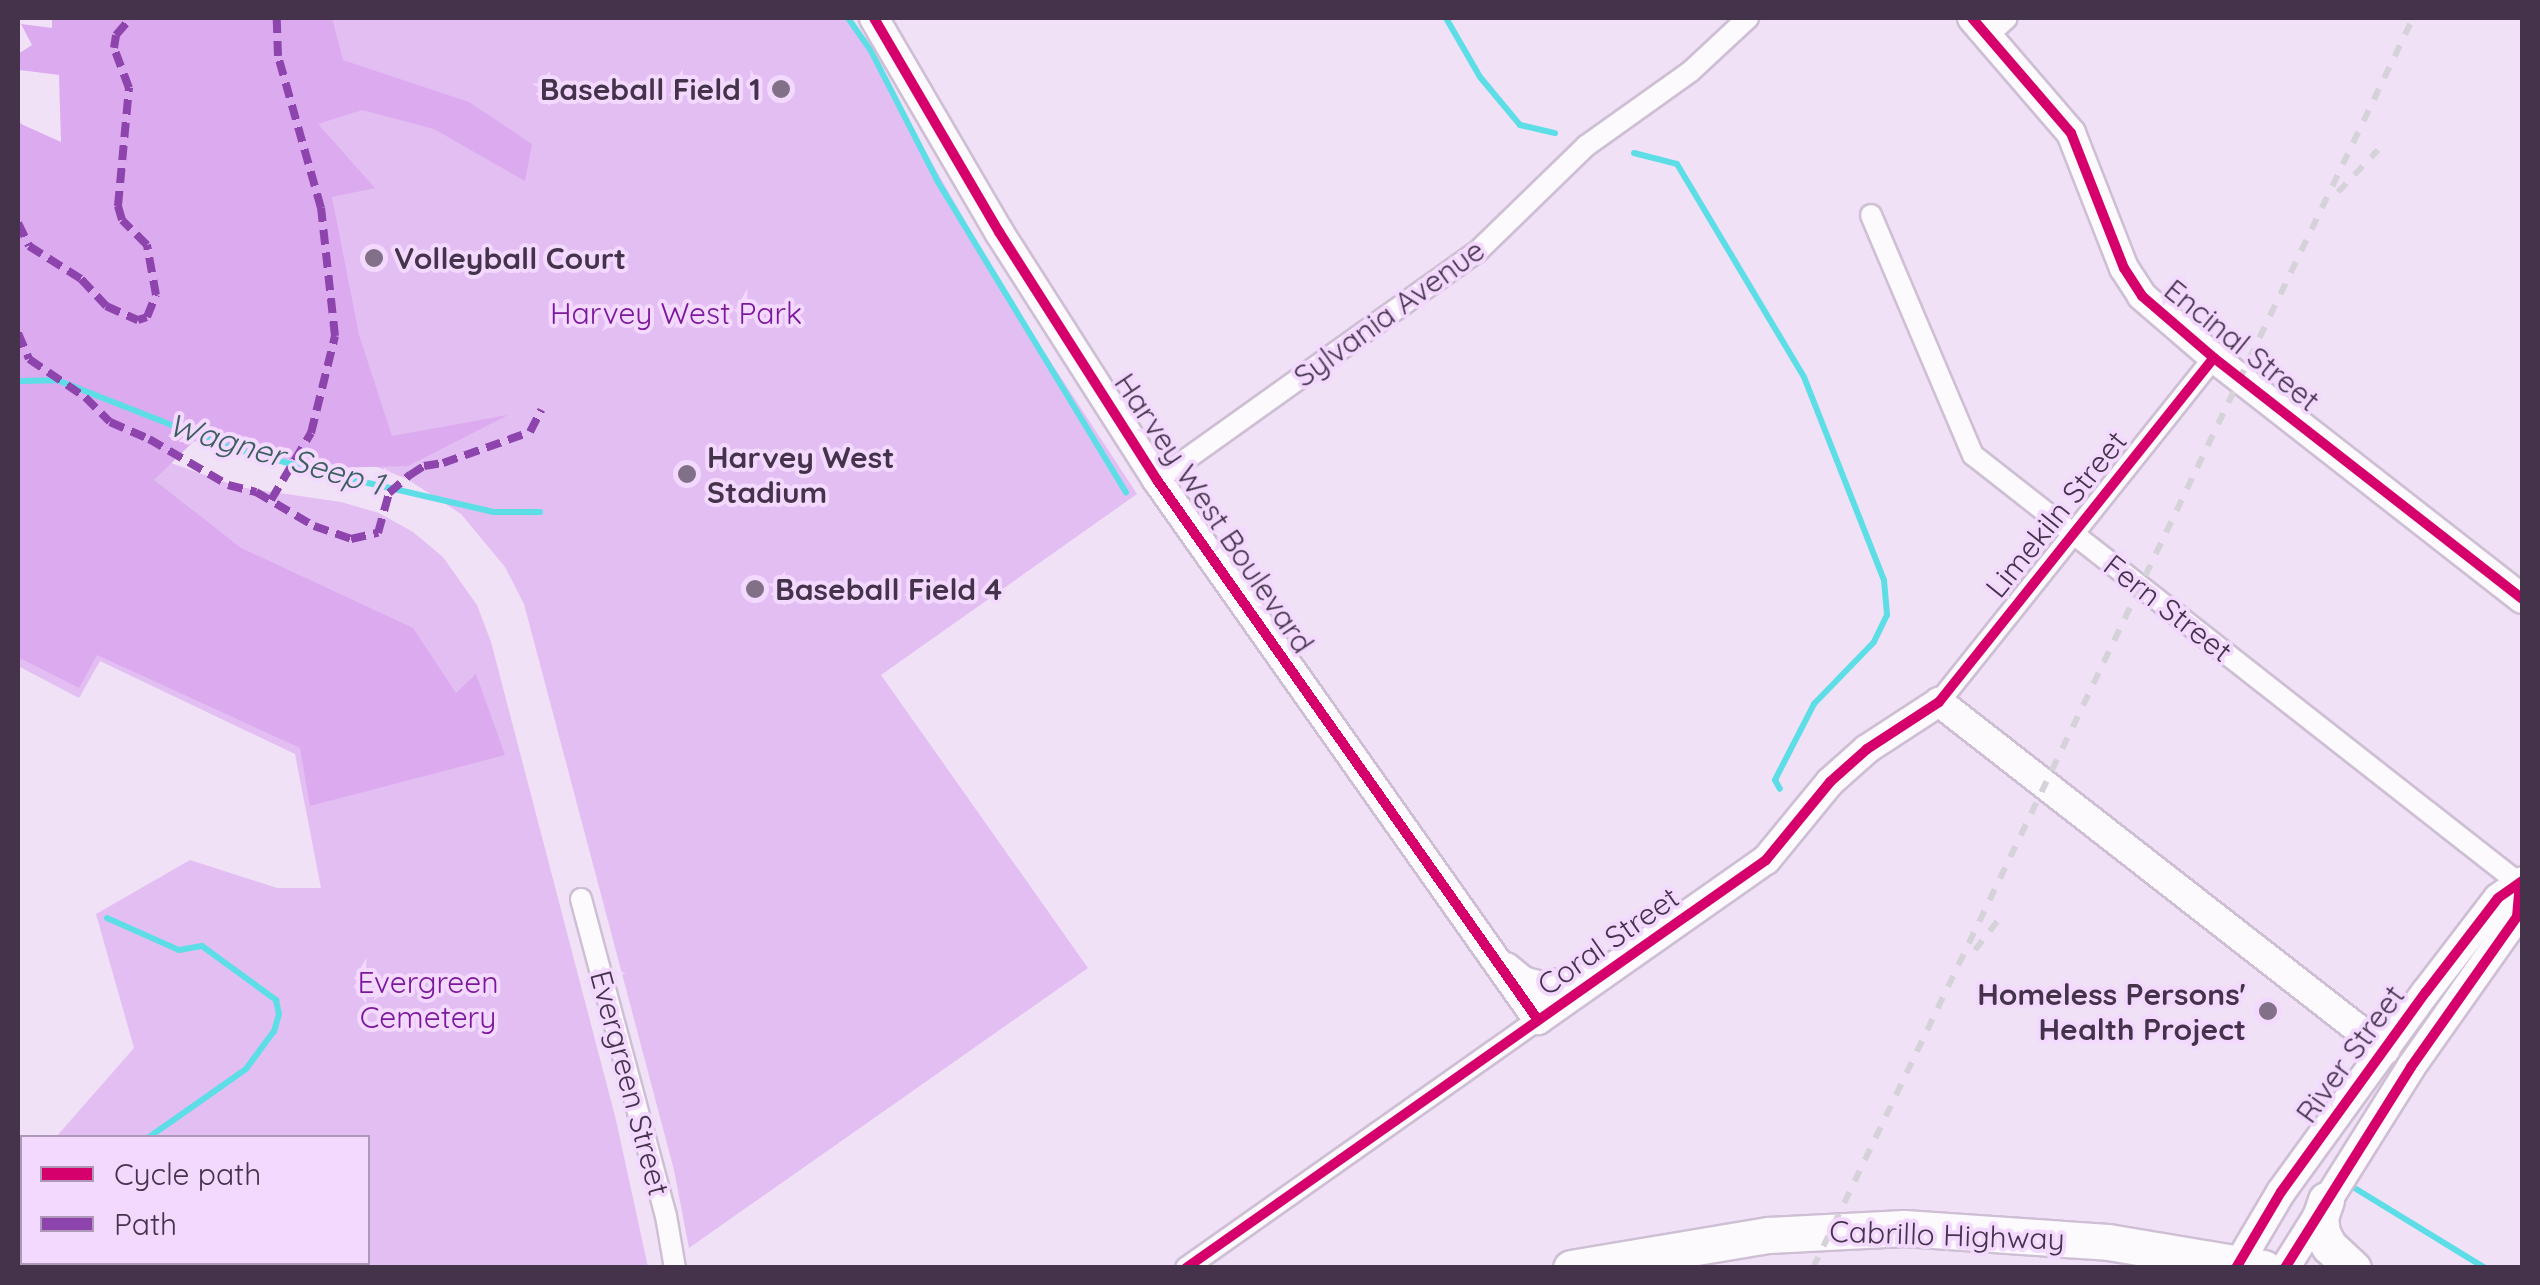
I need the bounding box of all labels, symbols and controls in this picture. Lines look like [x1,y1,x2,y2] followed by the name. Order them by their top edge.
[540,71,761,107] place label: Baseball Field 1
[770,78,792,100] marker: Baseball Field 1
[1287,232,1491,394] street label: Sylvania Avenue
[394,240,626,276] place label: Volleyball Court
[363,247,385,269] marker: Volleyball Court
[2157,272,2327,418] street label: Encinal Street
[550,295,802,331] park label: Harvey West Park
[1107,366,1321,660] street label: Harvey West Boulevard
[164,405,388,503] water label: Wagner Seep 1
[1978,424,2134,604] street label: Limekiln Street
[707,439,894,510] place label: Harvey West Stadium
[676,463,698,485] marker: Harvey West Stadium
[2097,547,2239,669] street label: Fern Street
[775,571,1002,607] place label: Baseball Field 4
[744,578,766,600] marker: Baseball Field 4
[1530,879,1686,1003] street label: Coral Street
[357,964,499,1034] park label: Evergreen Cemetery
[583,967,677,1199] street label: Evergreen Street
[1977,976,2246,1046] place label: Homeless Persons' Health Project
[2288,978,2412,1130] street label: River Street
[2255,998,2281,1024] marker: Homeless Persons' Health Project
[20,1135,370,1265] legend
[114,1155,261,1193] text: Cycle path
[114,1205,177,1243] text: Path
[1829,1213,2065,1257] street label: Cabrillo Highway

